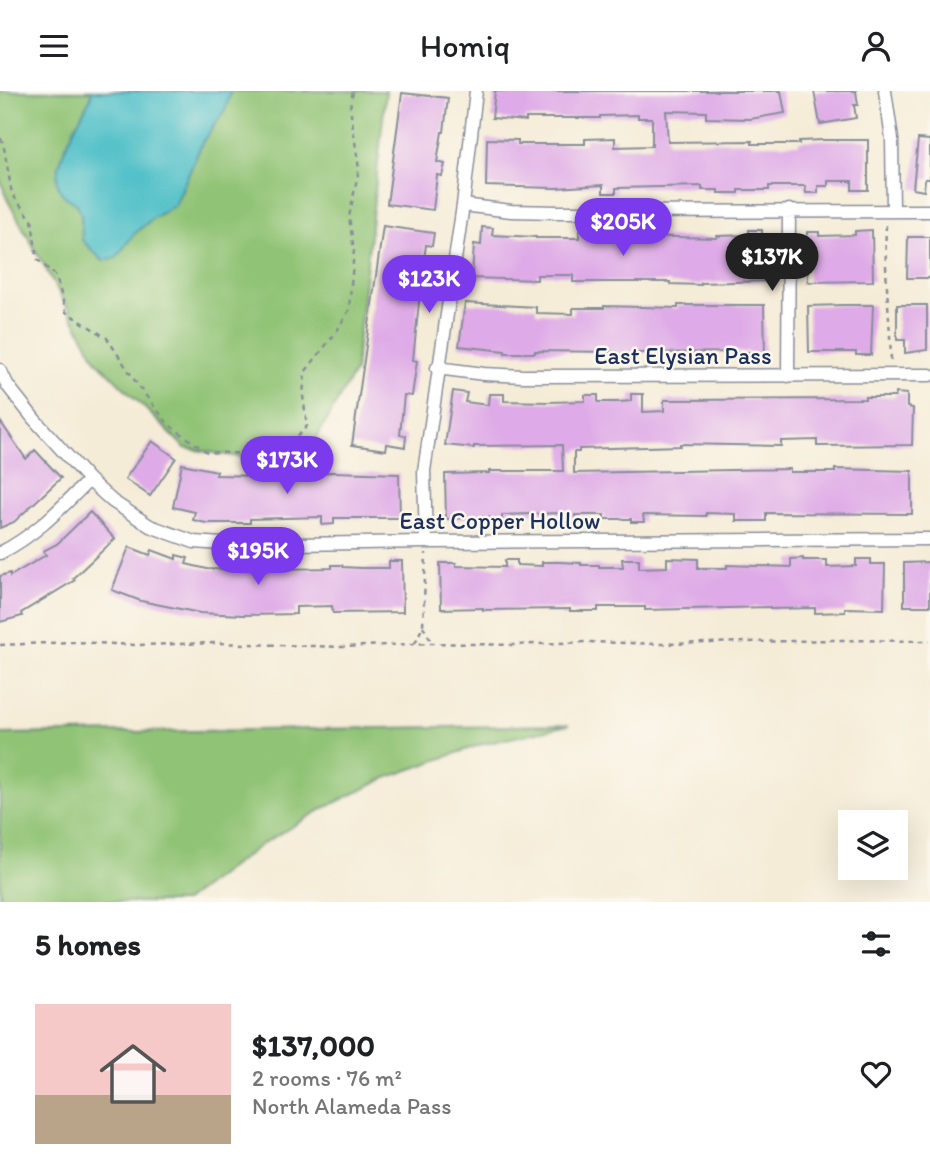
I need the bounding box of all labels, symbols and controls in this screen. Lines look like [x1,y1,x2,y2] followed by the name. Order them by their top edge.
[35,27,73,65] icon: menu
[420,27,510,65] text: Homiq
[857,27,895,65] icon: person
[574,199,672,258] pin: $205K
[591,207,655,235] text: $205K
[723,233,821,293] pin: $137K
[742,242,802,270] text: $137K
[380,255,478,315] pin: $123K
[398,264,460,292] text: $123K
[594,341,772,370] street label: East Elysian Pass
[238,437,336,496] pin: $173K
[257,445,317,473] text: $173K
[400,506,600,535] street label: East Copper Hollow
[209,527,307,587] pin: $195K
[227,536,289,564] text: $195K
[838,810,908,880] map controls
[838,810,908,880] button: layers
[857,925,895,963] icon: filters
[35,926,141,963] text: 5 homes
[252,1027,375,1064] text: $137,000
[91,1032,175,1116] icon: home
[857,1055,895,1093] icon: heart
[252,1064,402,1092] text: 2 rooms · 76 m²
[252,1092,452,1120] text: North Alameda Pass

